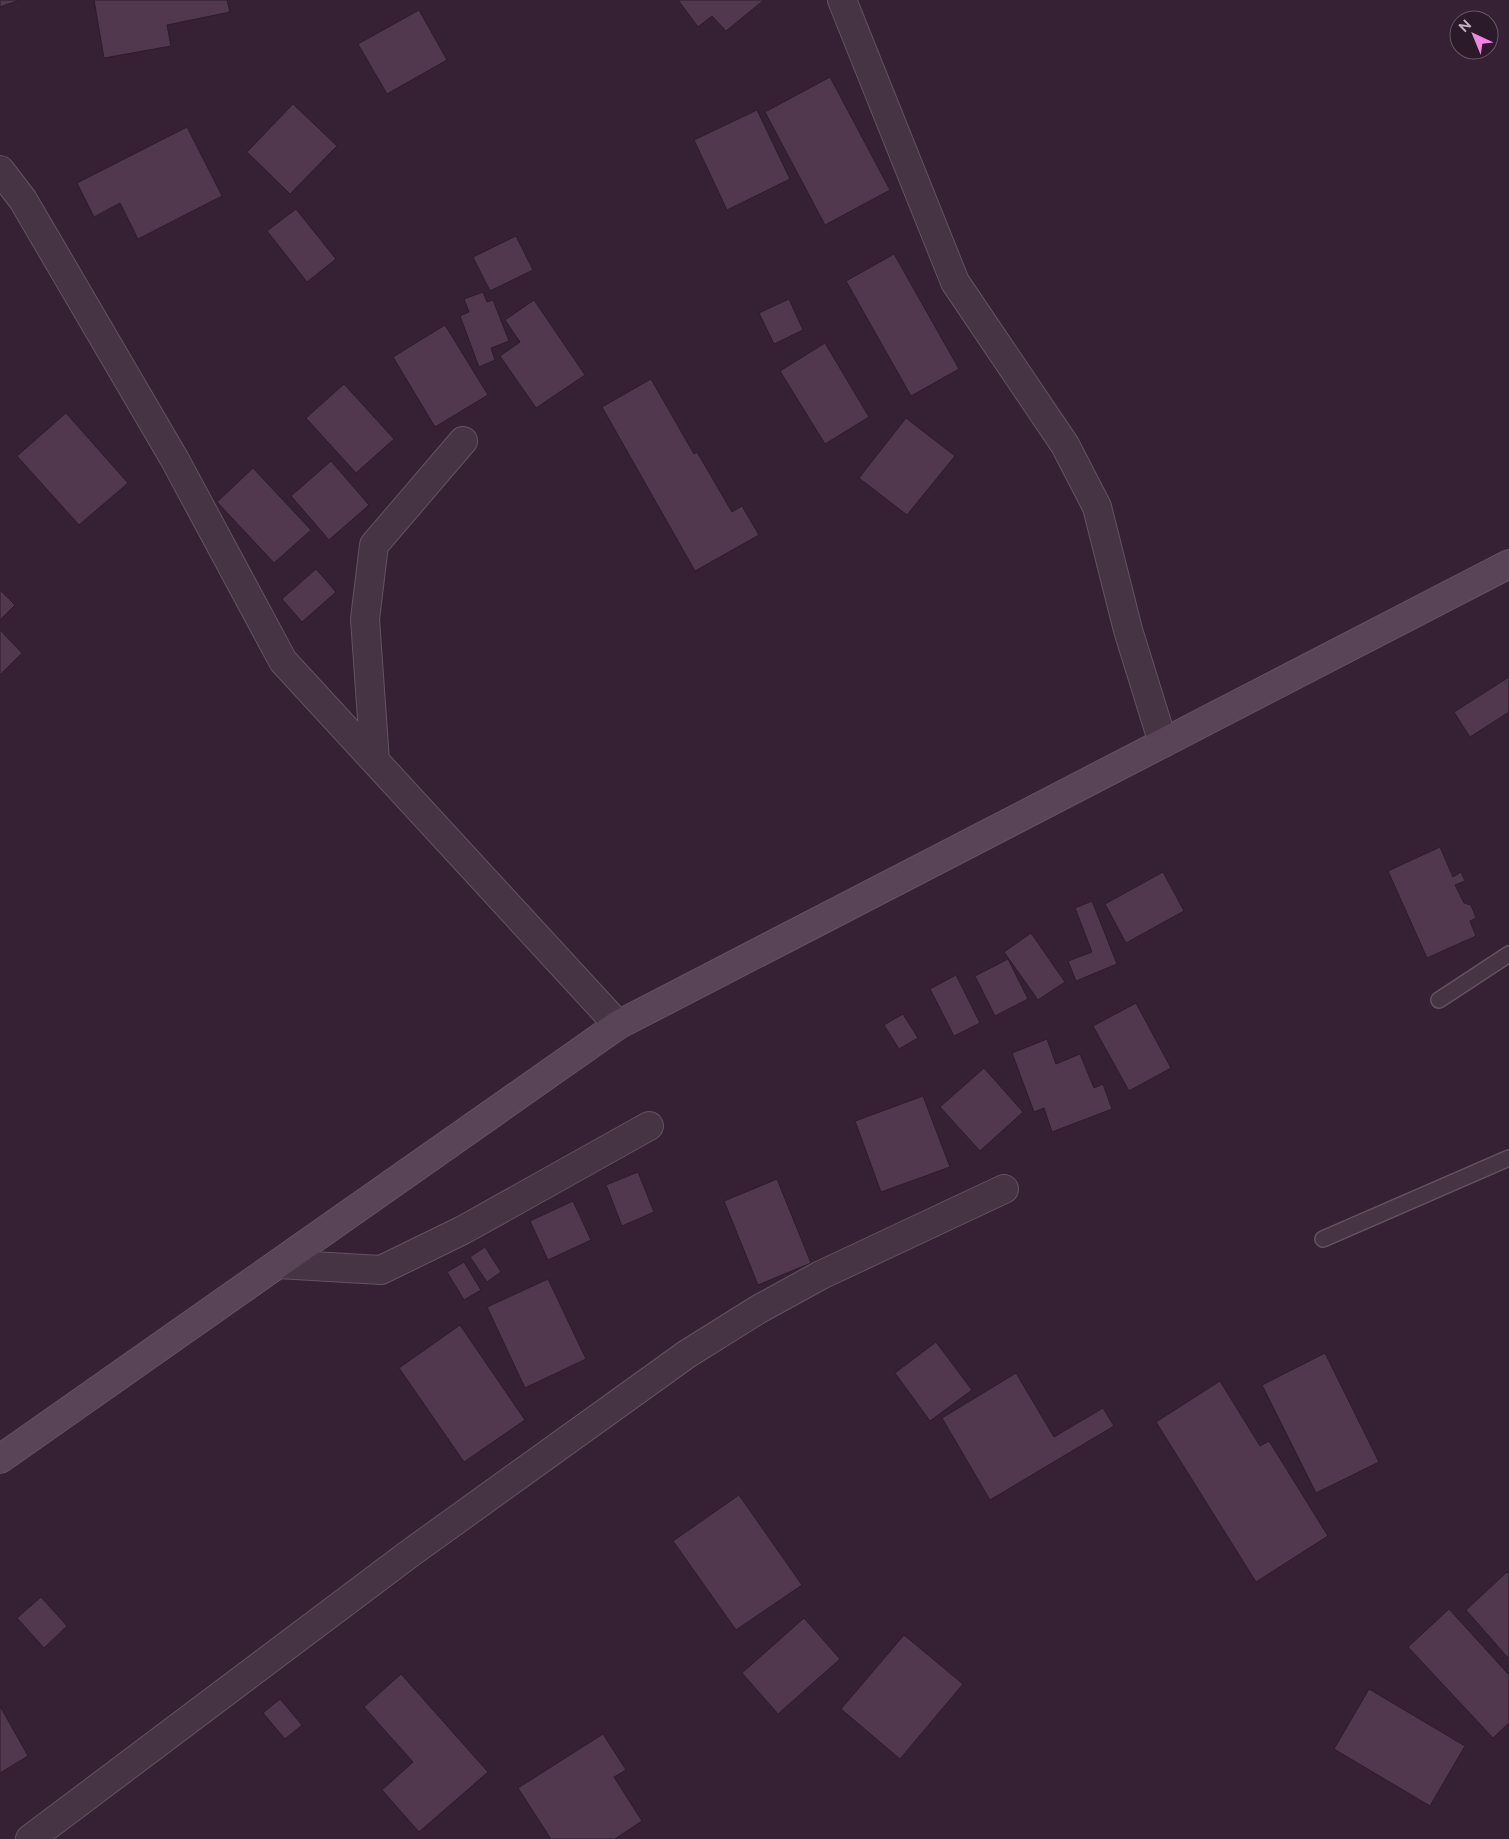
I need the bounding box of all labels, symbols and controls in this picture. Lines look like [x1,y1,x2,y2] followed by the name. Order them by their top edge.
[1449,10,1499,60] north arrow
[1456,16,1474,35] text: N

